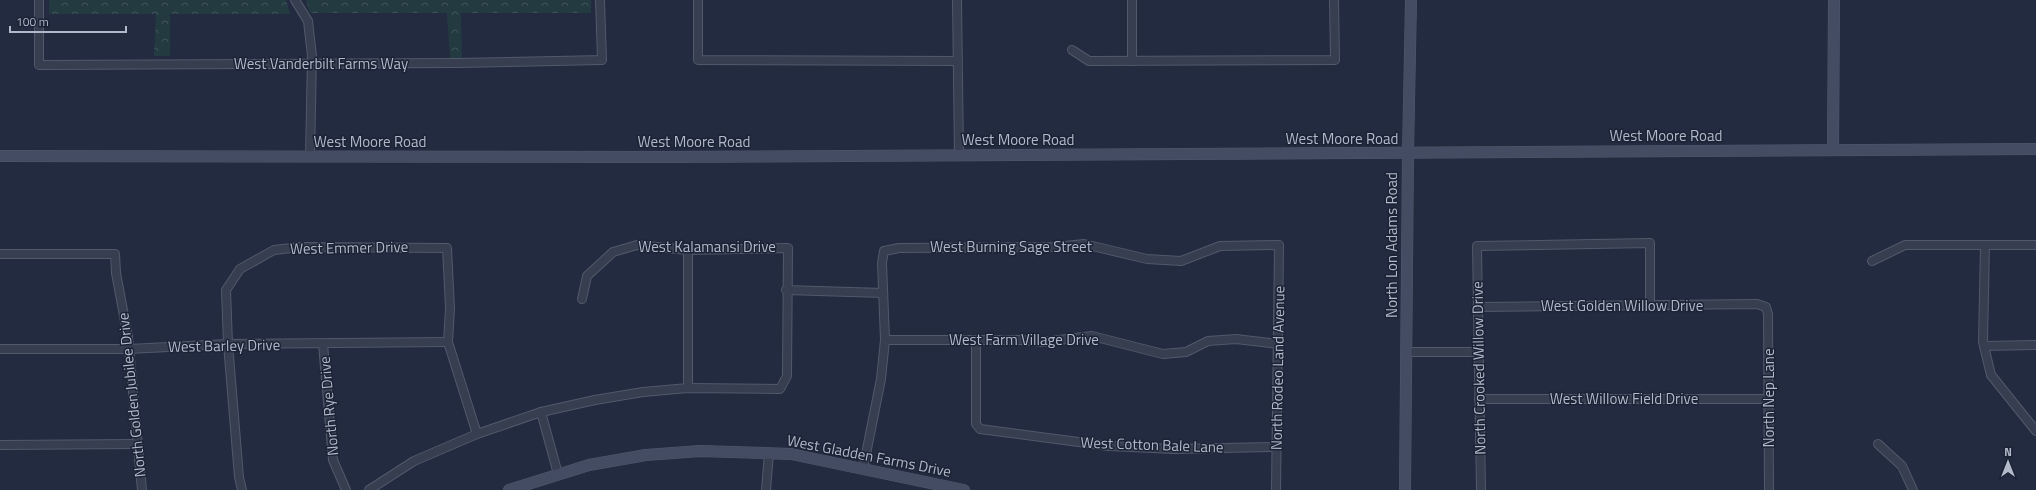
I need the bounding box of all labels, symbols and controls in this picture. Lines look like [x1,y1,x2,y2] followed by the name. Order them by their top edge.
[10,8,126,34] scale bar
[16,12,49,31] text: 100 m
[234,52,408,75] street label: West Vanderbilt Farms Way
[1610,124,1722,147] street label: West Moore Road
[1286,127,1398,150] street label: West Moore Road
[962,128,1074,151] street label: West Moore Road
[314,130,426,153] street label: West Moore Road
[638,130,750,153] street label: West Moore Road
[1380,172,1403,318] street label: North Lon Adams Road
[290,235,408,260] street label: West Emmer Drive
[638,235,776,258] street label: West Kalamansi Drive
[930,235,1093,258] street label: West Burning Sage Street
[1465,281,1492,455] street label: North Crooked Willow Drive
[1265,286,1290,450] street label: North Rodeo Land Avenue
[1541,294,1703,317] street label: West Golden Willow Drive
[111,312,152,479] street label: North Golden Jubilee Drive
[949,328,1099,351] street label: West Farm Village Drive
[168,333,280,358] street label: West Barley Drive
[1757,349,1780,447] street label: North Nep Lane
[313,355,344,457] street label: North Rye Drive
[1550,387,1698,410] street label: West Willow Field Drive
[785,428,953,483] street label: West Gladden Farms Drive
[1080,431,1224,458] street label: West Cotton Bale Lane
[1988,442,2028,482] north arrow
[2004,444,2012,460] text: N

